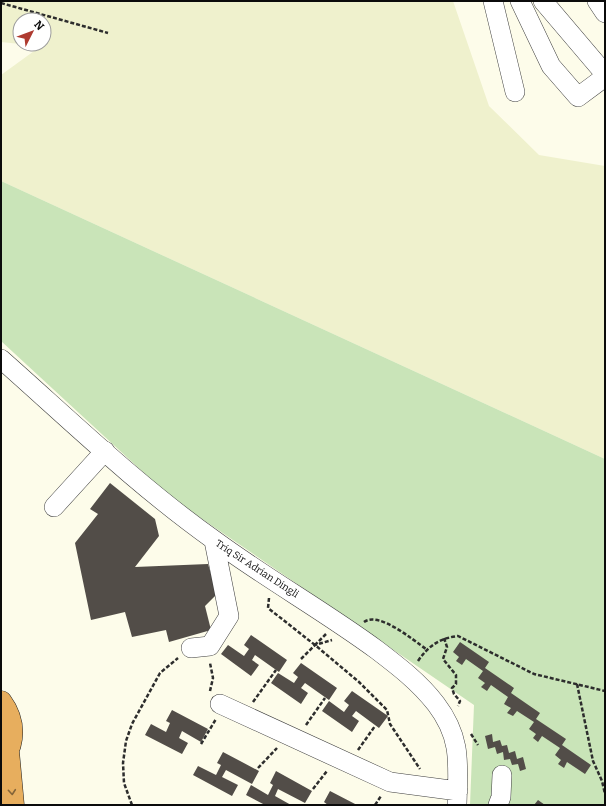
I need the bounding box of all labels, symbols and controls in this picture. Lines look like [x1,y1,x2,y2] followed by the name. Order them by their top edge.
[12,12,52,52] north arrow
[31,18,47,34] text: N
[213,538,301,600] street label: Triq Sir Adrian Dingli
[7,789,16,795] one-way arrow

